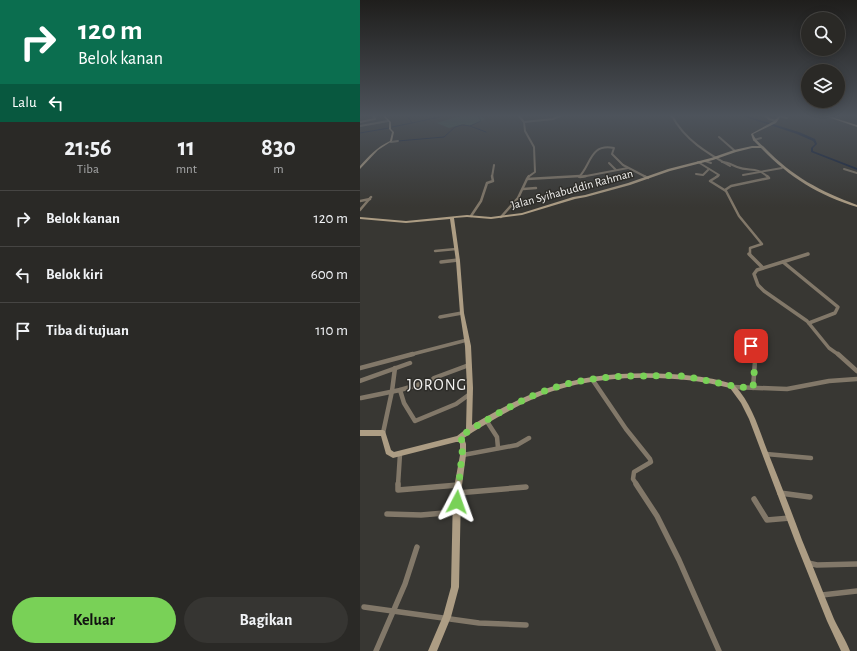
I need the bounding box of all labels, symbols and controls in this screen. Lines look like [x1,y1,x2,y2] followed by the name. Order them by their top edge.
[801,12,845,108] map controls
[801,12,845,56] button: search
[12,16,64,68] icon: right
[78,17,143,45] text: 120 m
[78,50,163,68] text: Belok kanan
[801,64,845,108] button: layers
[45,92,67,114] icon: left
[12,95,37,110] text: Lalu
[64,136,112,160] text: 21:56
[178,136,195,160] text: 11
[261,136,296,160] text: 830
[77,163,99,176] text: Tiba
[176,163,197,176] text: mnt
[273,163,284,176] text: m
[510,167,635,212] street label: Jalan Syihabuddin Rahman
[12,208,34,230] icon: right
[46,211,120,226] text: Belok kanan
[314,211,348,226] text: 120 m
[12,264,34,286] icon: left
[46,267,103,282] text: Belok kiri
[311,267,348,282] text: 600 m
[12,320,34,342] icon: arrive
[46,323,129,338] text: Tiba di tujuan
[315,323,348,338] text: 110 m
[734,329,768,363] pin
[740,335,762,357] icon: arrive
[407,377,467,393] district label: JORONG
[436,481,478,523] position arrow
[12,597,176,643] button: Keluar
[184,597,348,643] button: Bagikan

